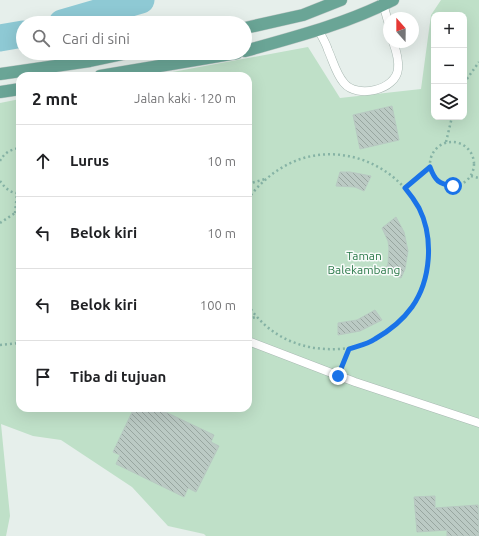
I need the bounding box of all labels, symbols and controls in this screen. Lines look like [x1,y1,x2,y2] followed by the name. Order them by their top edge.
[383,12,419,48] north arrow
[431,12,467,120] map controls
[431,12,467,48] button: +
[16,16,252,60] search box
[30,27,52,49] icon: search
[62,30,130,47] text: Cari di sini
[431,48,467,84] button: −
[431,84,467,120] button: layers
[32,89,78,108] text: 2 mnt
[134,91,236,105] text: Jalan kaki · 120 m
[32,150,54,172] icon: ahead
[70,152,109,169] text: Lurus
[207,154,236,168] text: 10 m
[444,177,462,195] route start
[32,222,54,244] icon: left
[70,224,137,241] text: Belok kiri
[207,226,236,240] text: 10 m
[327,249,401,276] park label: Taman Balekambang
[32,294,54,316] icon: left
[70,296,137,313] text: Belok kiri
[200,298,236,312] text: 100 m
[32,366,54,388] icon: arrive
[329,367,347,385] route end
[70,368,166,385] text: Tiba di tujuan

